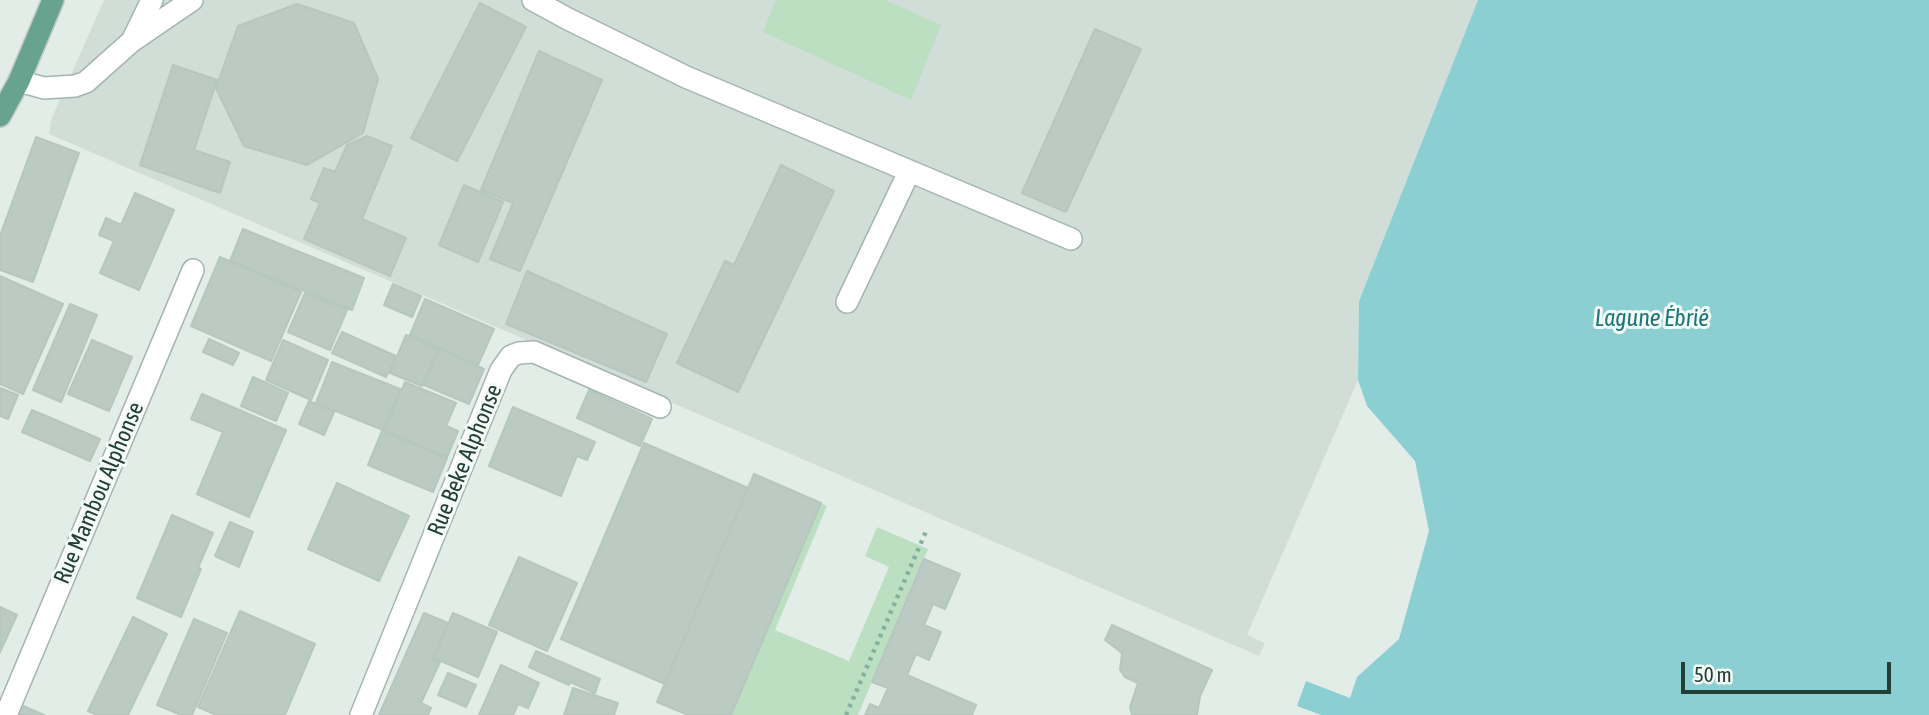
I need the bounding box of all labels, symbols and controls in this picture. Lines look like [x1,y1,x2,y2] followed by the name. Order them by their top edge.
[1595,304,1709,332] water label: Lagune Ébrié
[422,380,508,540] street label: Rue Beke Alphonse
[48,398,150,588] street label: Rue Mambou Alphonse
[1684,648,1894,692] scale bar
[1694,662,1732,686] text: 50 m

